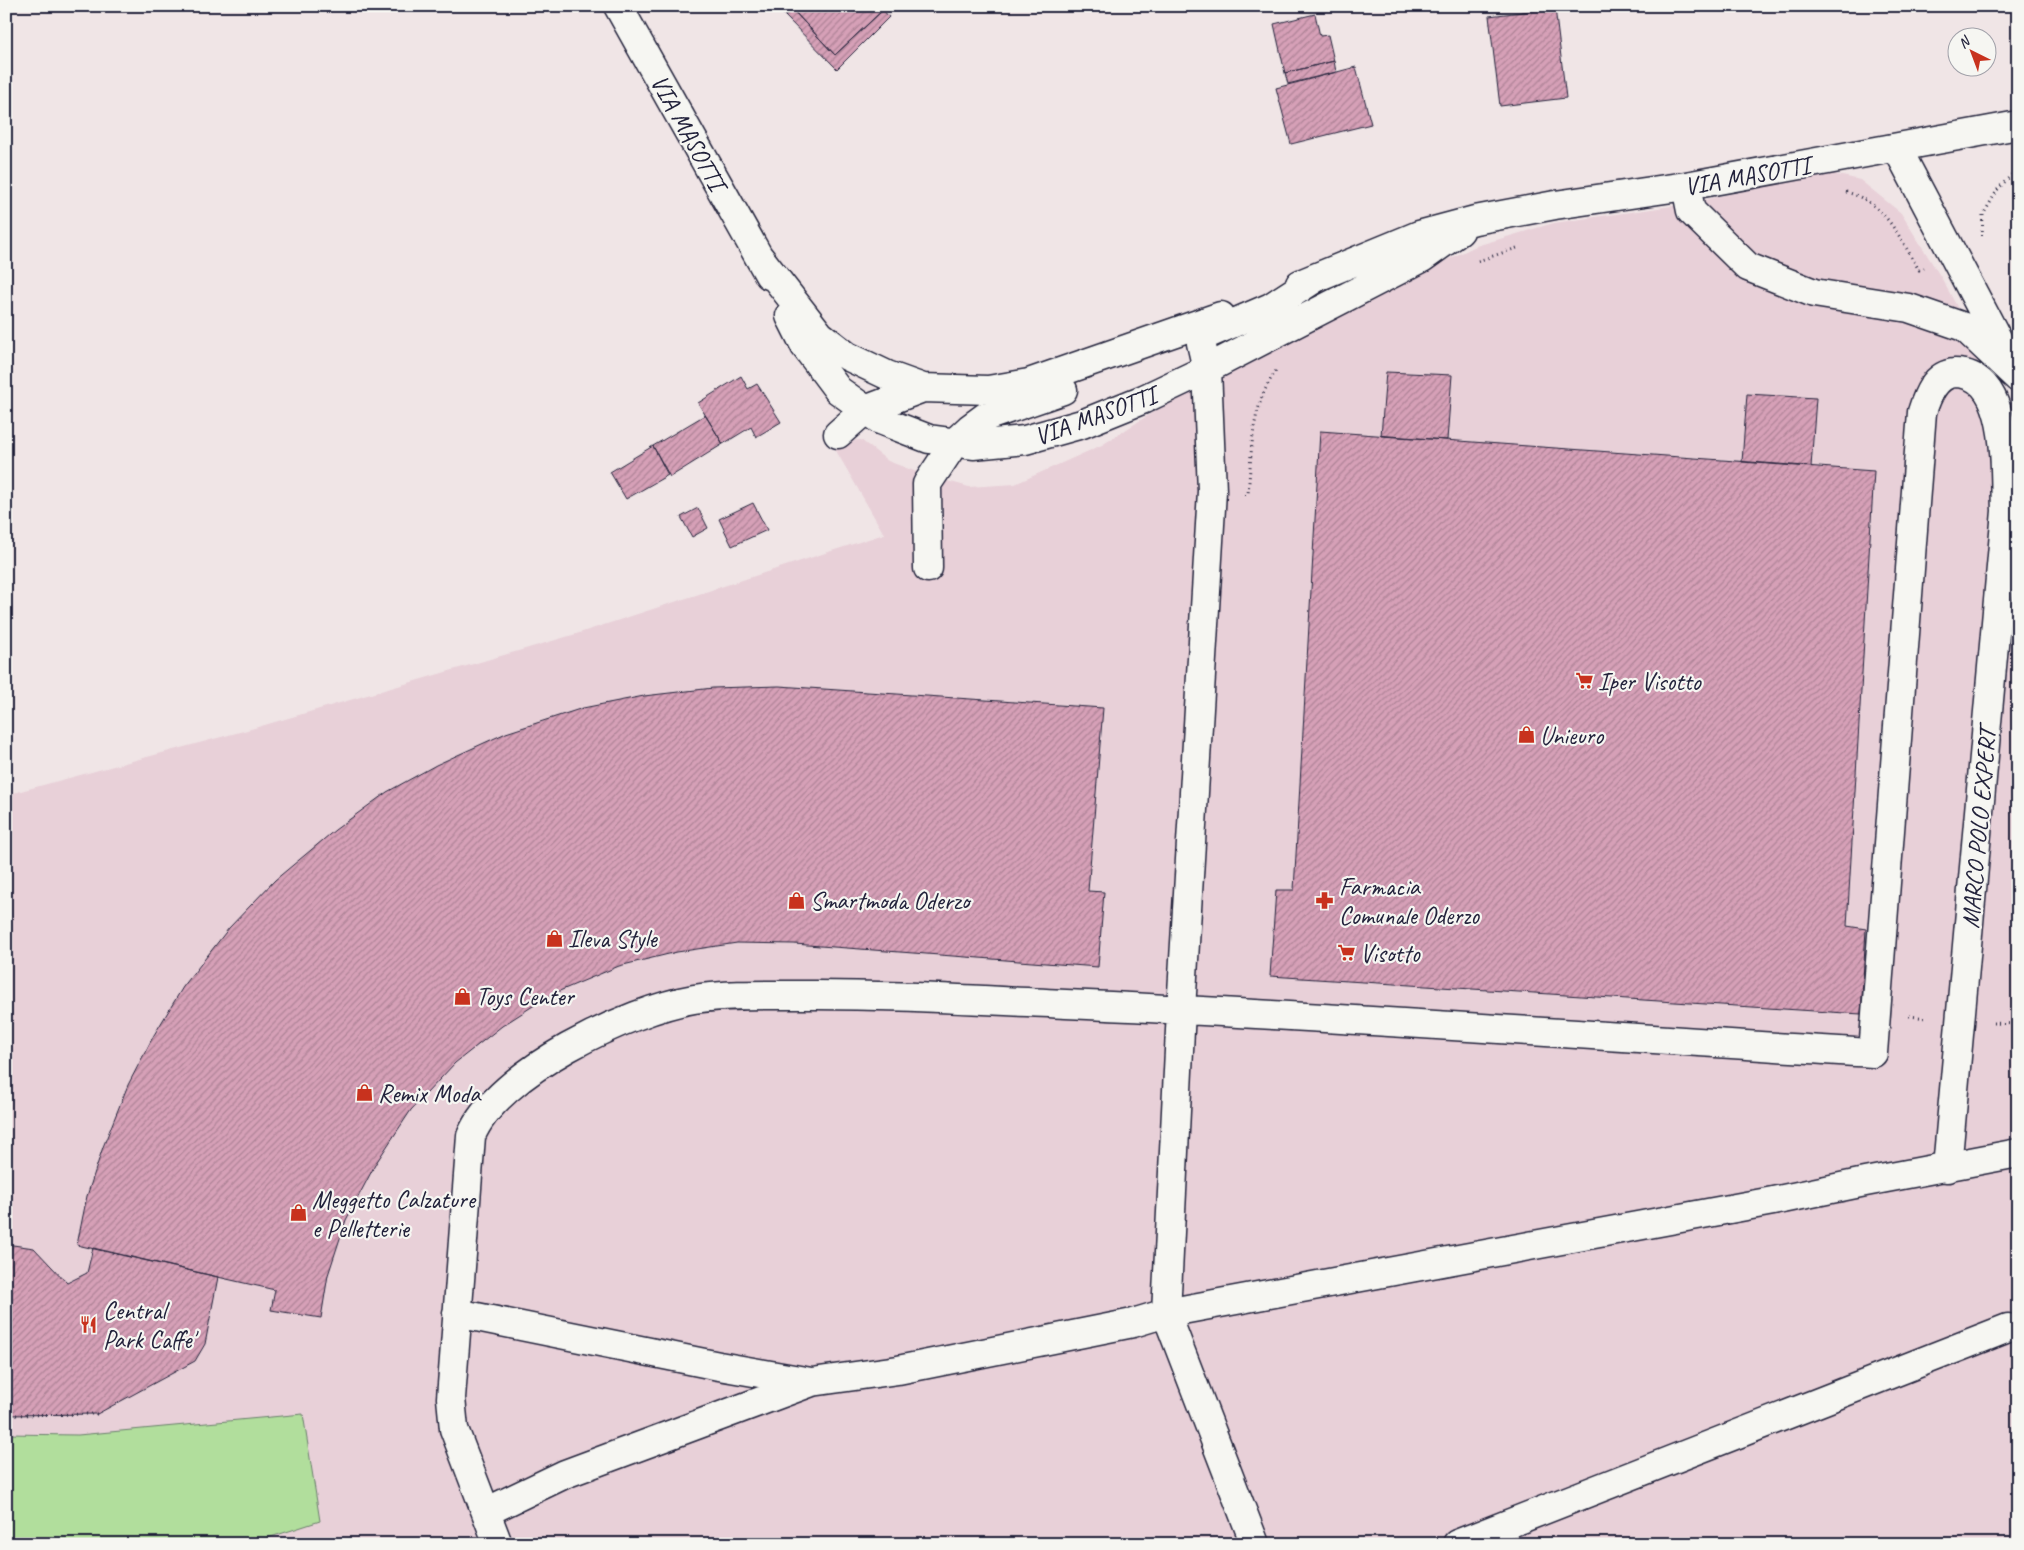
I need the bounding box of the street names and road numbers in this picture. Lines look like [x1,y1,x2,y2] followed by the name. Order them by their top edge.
[643,69,735,200] street label: VIA MASOTTI
[1682,148,1817,203] street label: VIA MASOTTI
[1030,377,1165,453] street label: VIA MASOTTI
[1954,720,2004,930] street label: MARCO POLO EXPERT

